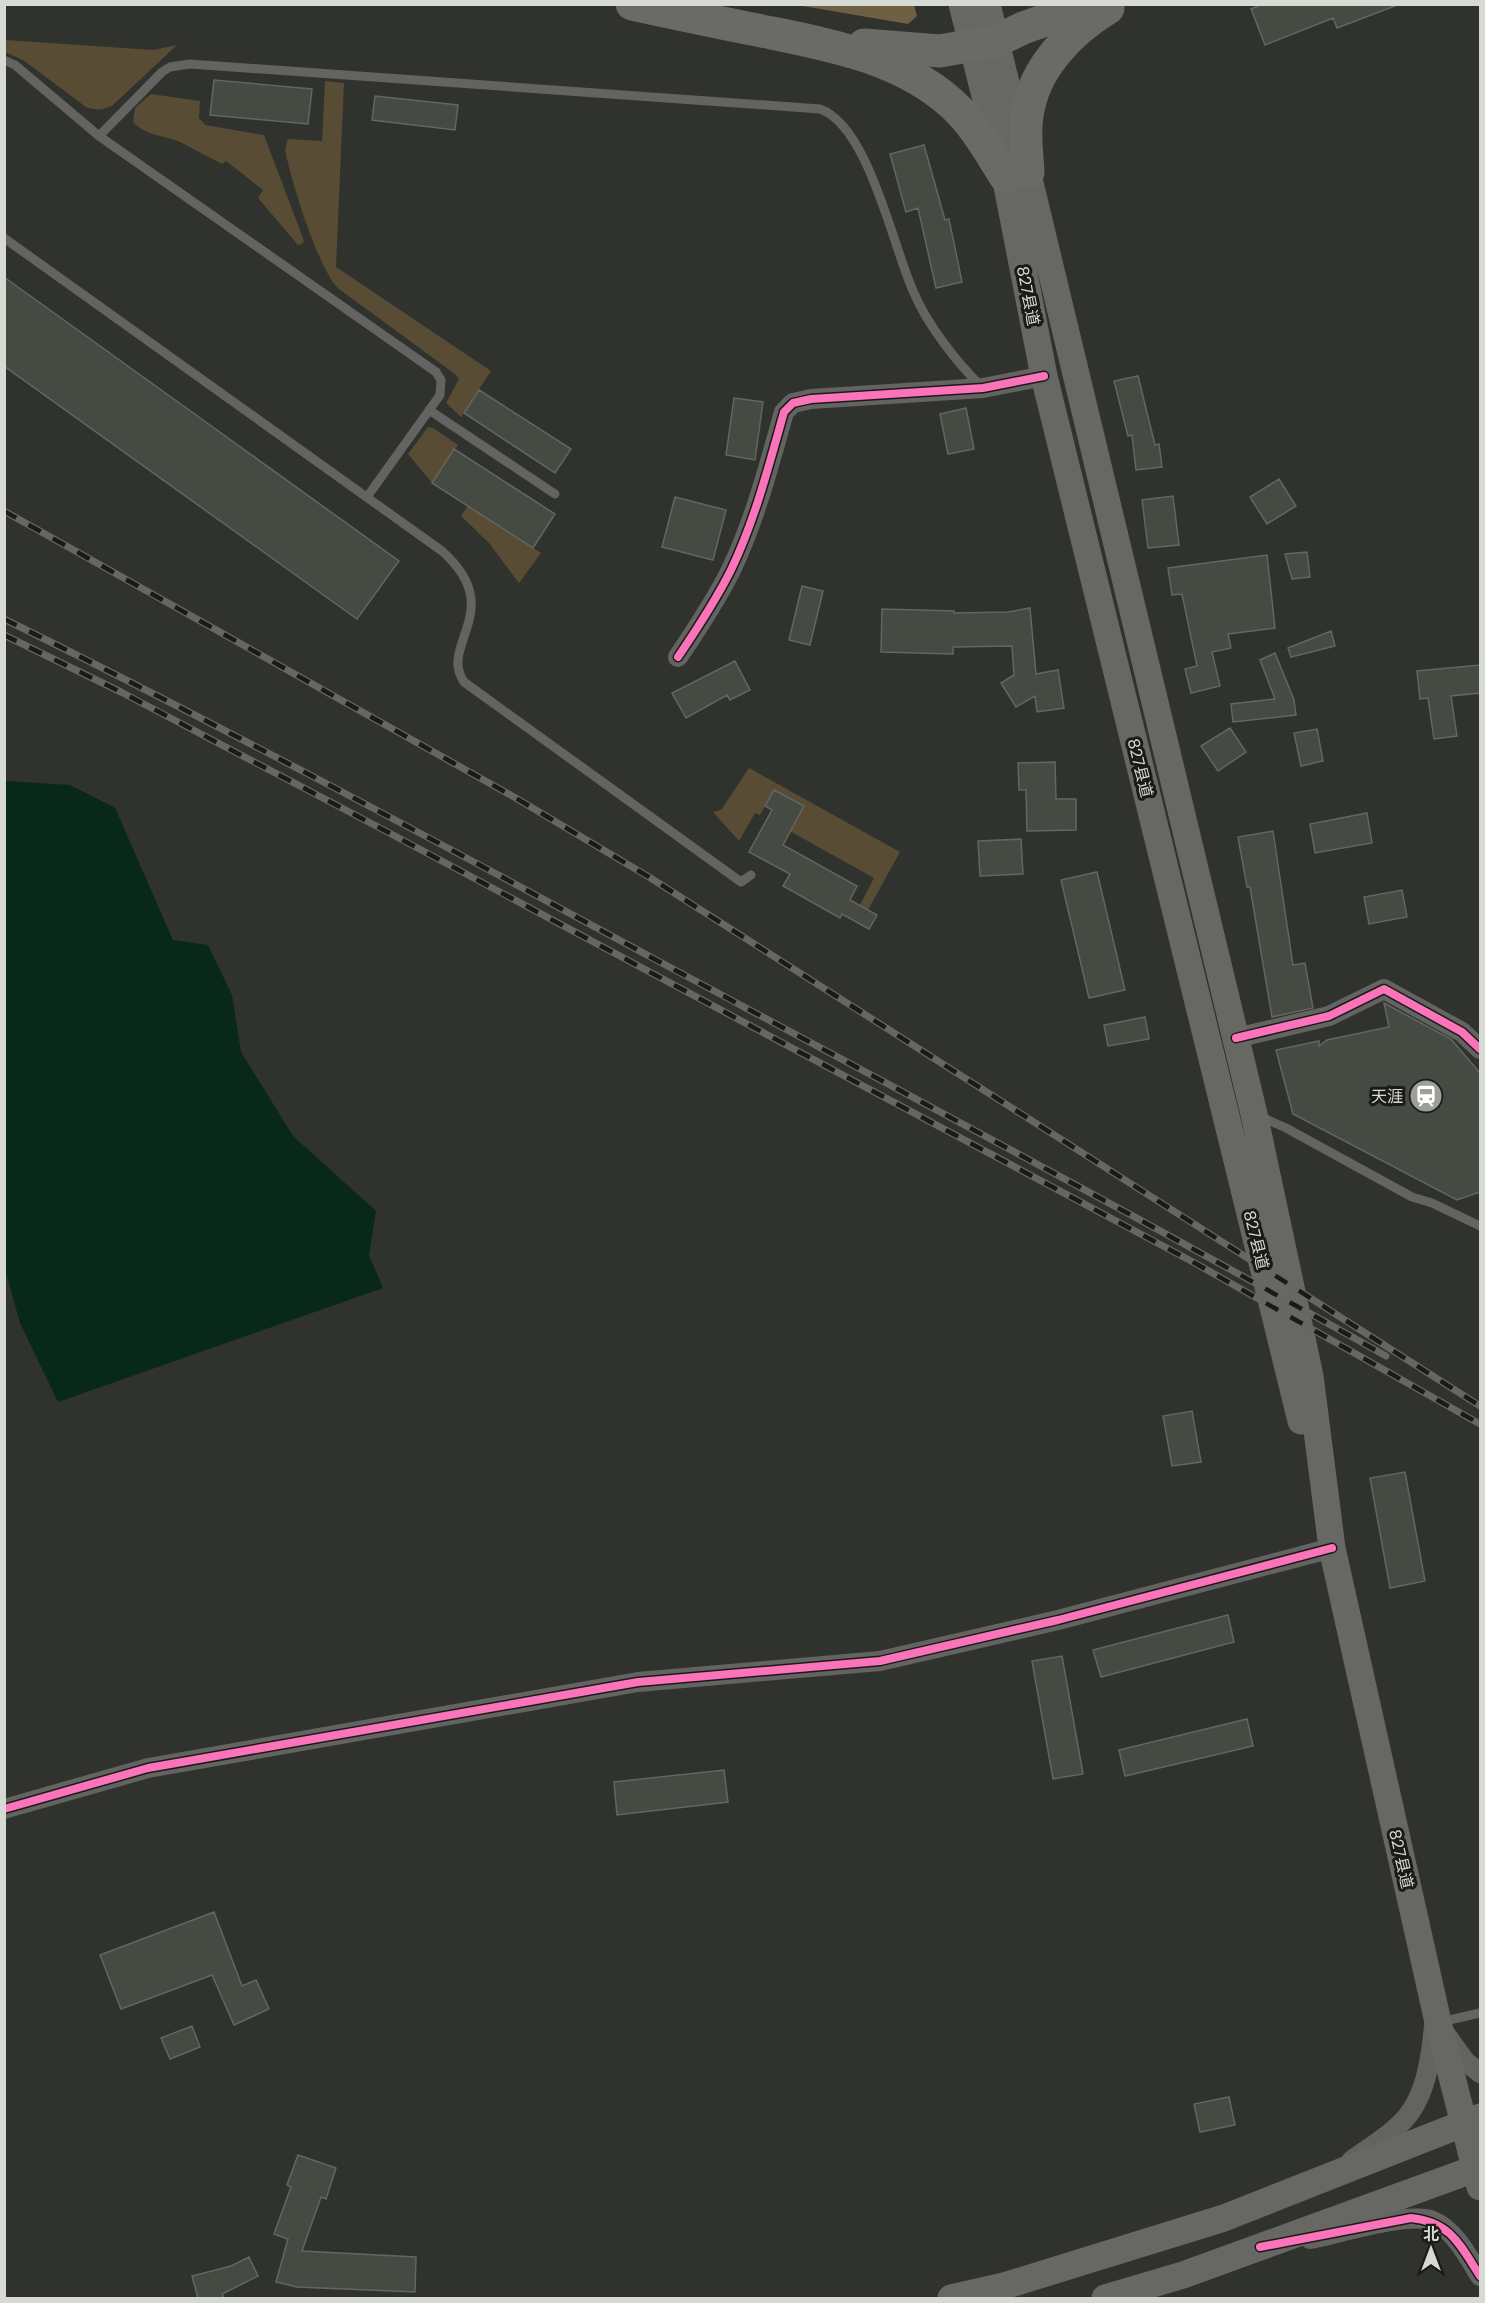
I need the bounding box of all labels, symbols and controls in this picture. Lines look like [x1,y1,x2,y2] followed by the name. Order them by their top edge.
[1011,264,1045,328] street label: 827县道
[1122,736,1158,800] street label: 827县道
[1408,1078,1444,1114] station icon: 天涯
[1371,1085,1403,1108] place label: 天涯
[1238,1208,1274,1272] street label: 827县道
[1383,1827,1419,1891] street label: 827县道
[1401,2219,1461,2279] north arrow
[1423,2223,1439,2246] text: 北

